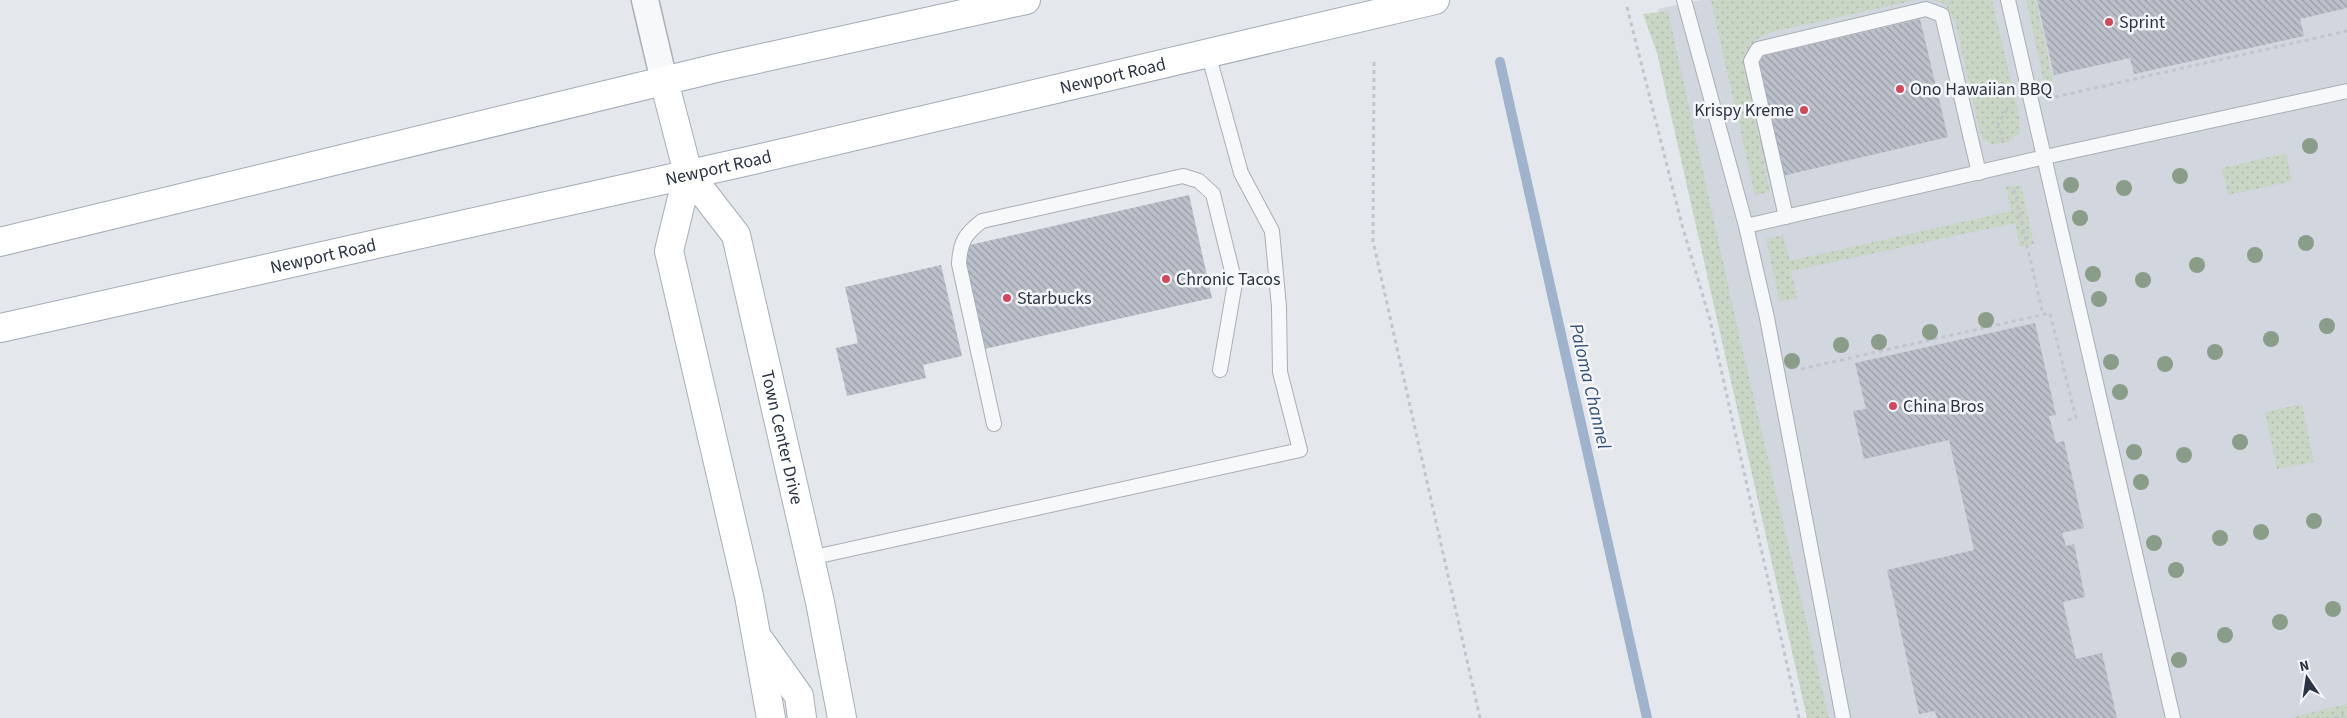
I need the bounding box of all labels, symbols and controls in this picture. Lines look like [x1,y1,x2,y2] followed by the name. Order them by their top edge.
[2119,10,2165,35] place label: Sprint
[2103,16,2115,28] marker: Sprint
[1057,52,1168,101] street label: Newport Road
[1910,77,2052,102] place label: Ono Hawaiian BBQ
[1894,83,1906,95] marker: Ono Hawaiian BBQ
[1694,98,1794,123] place label: Krispy Kreme
[1798,104,1810,116] marker: Krispy Kreme
[663,144,774,192] street label: Newport Road
[268,232,379,280] street label: Newport Road
[1176,267,1280,292] place label: Chronic Tacos
[1160,273,1172,285] marker: Chronic Tacos
[1017,286,1092,311] place label: Starbucks
[1001,292,1013,304] marker: Starbucks
[1562,321,1617,452] water label: Paloma Channel
[754,368,809,507] street label: Town Center Drive
[1903,394,1984,419] place label: China Bros
[1887,400,1899,412] marker: China Bros
[2282,653,2332,703] north arrow
[2298,656,2311,677] text: N

